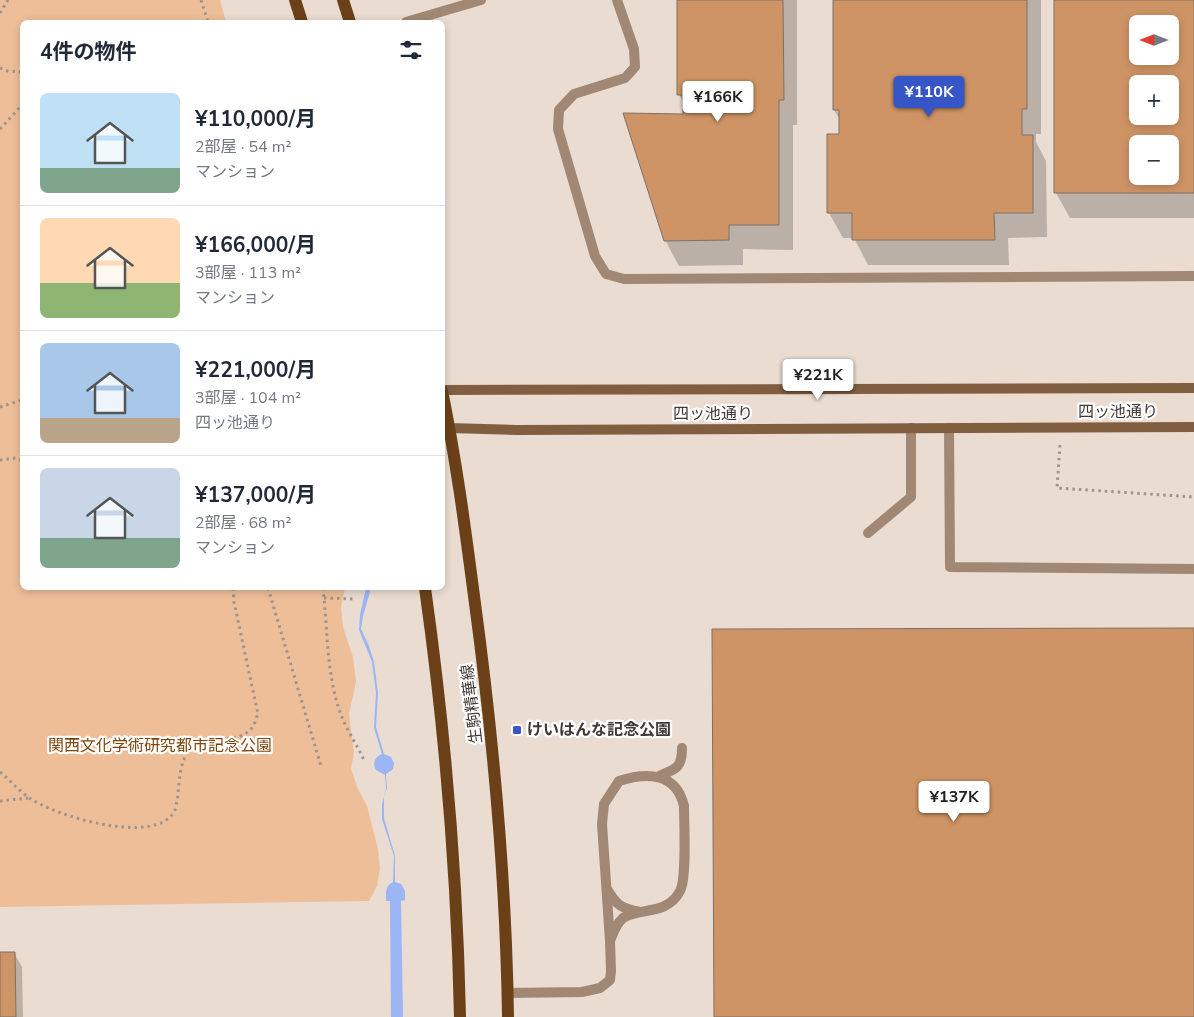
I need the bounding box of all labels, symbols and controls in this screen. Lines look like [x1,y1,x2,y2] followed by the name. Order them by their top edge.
[1129,15,1179,65] north arrow
[1129,15,1179,185] map controls
[397,36,425,64] icon: filters
[40,38,137,66] text: 4件の物件
[1129,75,1179,125] button: +
[894,76,964,118] pin: ¥110K
[683,80,753,123] pin: ¥166K
[904,81,954,103] text: ¥110K
[693,86,743,108] text: ¥166K
[195,105,316,133] text: ¥110,000/月
[80,113,140,173] icon: home
[1129,135,1179,185] button: −
[195,136,292,158] text: 2部屋 · 54 m²
[195,161,275,183] text: マンション
[195,231,316,259] text: ¥166,000/月
[80,238,140,298] icon: home
[195,262,301,284] text: 3部屋 · 113 m²
[195,287,275,309] text: マンション
[195,356,316,384] text: ¥221,000/月
[783,358,853,401] pin: ¥221K
[80,363,140,423] icon: home
[793,364,843,386] text: ¥221K
[195,387,301,409] text: 3部屋 · 104 m²
[1078,401,1158,423] street label: 四ッ池通り
[673,403,753,425] street label: 四ッ池通り
[195,412,275,434] text: 四ッ池通り
[195,481,316,509] text: ¥137,000/月
[80,488,140,548] icon: home
[195,512,292,534] text: 2部屋 · 68 m²
[195,537,275,559] text: マンション
[456,663,488,745] street label: 生駒精華線
[527,719,671,741] place label: けいはんな記念公園
[511,724,523,736] marker: けいはんな記念公園
[48,735,272,757] park label: 関西文化学術研究都市記念公園
[919,780,989,823] pin: ¥137K
[929,786,979,808] text: ¥137K

